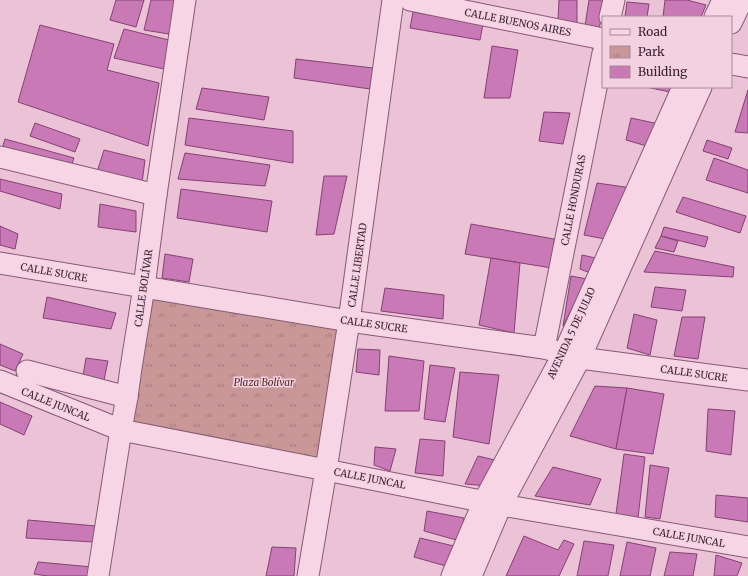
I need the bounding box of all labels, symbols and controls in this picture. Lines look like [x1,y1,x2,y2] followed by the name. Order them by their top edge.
[464,6,572,39] street label: CALLE BUENOS AIRES
[602,16,732,88] legend
[638,24,667,39] text: Road
[638,44,665,59] text: Park
[638,64,688,79] text: Building
[558,153,589,247] street label: CALLE HONDURAS
[345,222,370,308] street label: CALLE LIBERTAD
[131,248,155,328] street label: CALLE BOLÍVAR
[19,260,89,285] street label: CALLE SUCRE
[544,285,598,382] street label: AVENIDA 5 DE JULIO
[340,313,409,336] street label: CALLE SUCRE
[660,362,729,385] street label: CALLE SUCRE
[234,376,295,389] park label: Plaza Bolívar
[19,385,93,424] street label: CALLE JUNCAL
[333,465,408,492] street label: CALLE JUNCAL
[652,525,727,550] street label: CALLE JUNCAL

